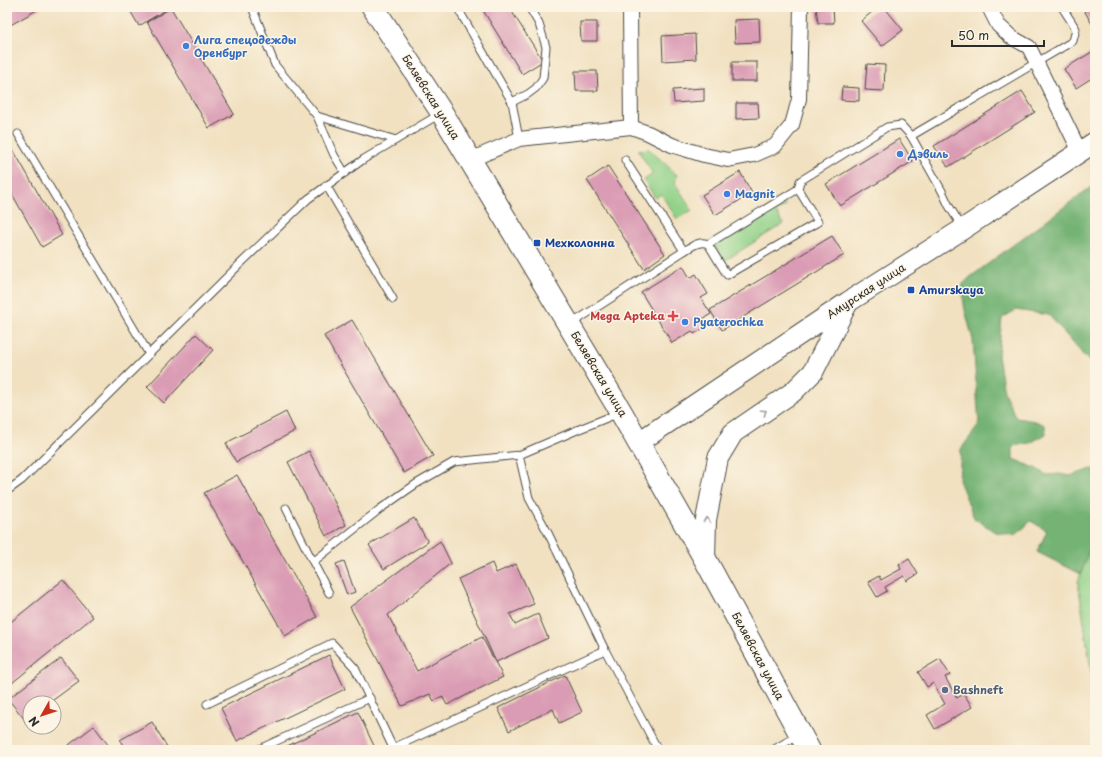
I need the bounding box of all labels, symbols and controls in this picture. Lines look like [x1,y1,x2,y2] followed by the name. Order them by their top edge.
[952,22,1044,48] scale bar
[958,26,989,44] text: 50 m
[194,31,297,61] place label: Лига спецодежды Оренбург
[181,41,191,51] marker: Лига спецодежды Оренбург
[398,51,465,143] street label: Беляевская улица
[907,145,948,162] place label: Дэвиль
[895,149,905,159] marker: Дэвиль
[735,185,775,202] place label: Magnit
[722,189,732,199] marker: Magnit
[545,234,615,251] place label: Мехколонна
[532,238,542,248] marker: Мехколонна
[823,259,909,323] street label: Амурская улица
[918,281,984,298] place label: Amurskaya
[906,285,916,295] marker: Amurskaya
[590,307,666,324] place label: Mega Apteka
[668,311,678,321] marker: Mega Apteka
[693,313,765,330] place label: Pyaterochka
[680,317,690,327] marker: Pyaterochka
[567,328,632,420] street label: Беляевская улица
[760,409,767,417] one-way arrow
[702,517,711,523] one-way arrow
[728,609,789,703] street label: Беляевская улица
[953,681,1004,698] place label: Bashneft
[940,685,950,695] marker: Bashneft
[22,695,62,735] north arrow
[24,713,43,730] text: N

